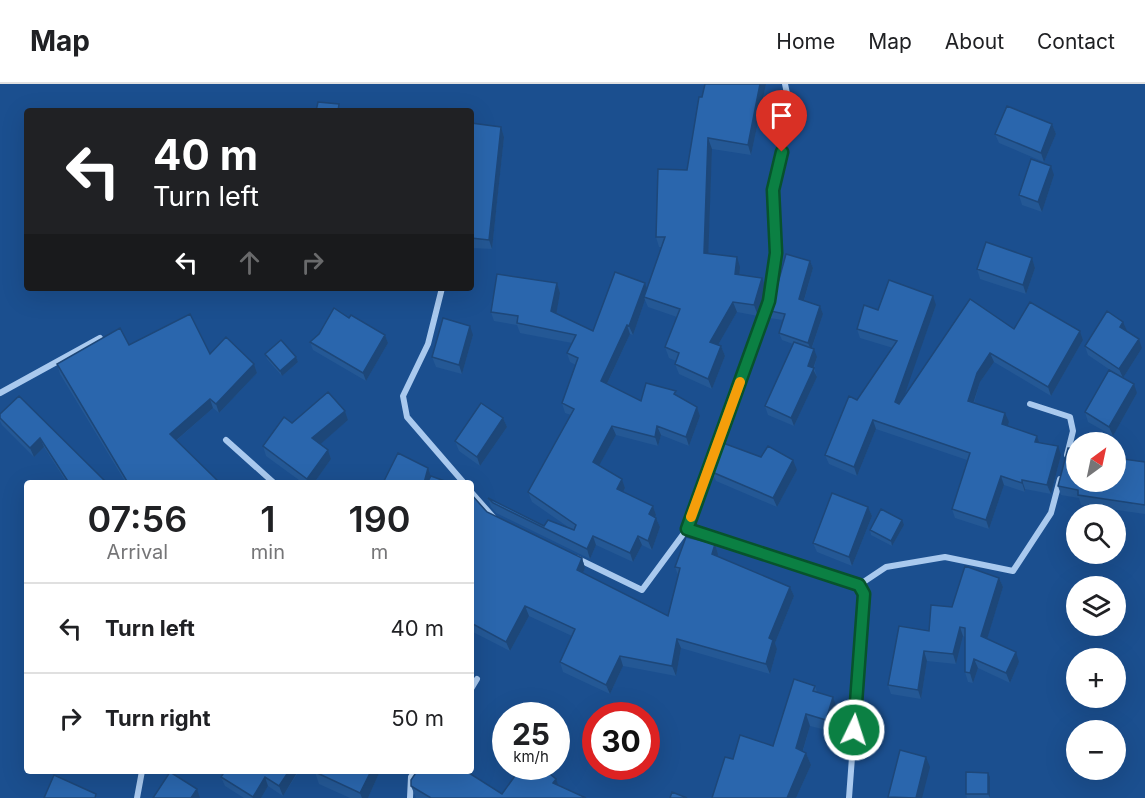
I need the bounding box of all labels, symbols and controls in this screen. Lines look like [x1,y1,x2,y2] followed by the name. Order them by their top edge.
[30,24,90,58] text: Map
[776,29,835,54] text: Home
[868,29,912,54] text: Map
[945,29,1004,54] text: About
[1037,29,1115,54] text: Contact
[756,90,807,152] pin
[765,99,798,132] icon: arrive
[153,129,258,180] text: 40 m
[54,132,132,210] icon: left
[153,180,259,213] text: Turn left
[170,246,203,279] icon: left
[233,246,266,279] icon: ahead
[296,246,329,279] icon: right
[1066,432,1126,492] north arrow
[1066,432,1126,780] map controls
[88,497,187,541] text: 07:56
[260,497,275,541] text: 1
[348,497,410,541] text: 190
[1066,504,1126,564] button: search
[107,540,168,564] text: Arrival
[251,540,285,564] text: min
[371,540,388,564] text: m
[1066,576,1126,636] button: layers
[54,612,87,645] icon: left
[105,615,195,641] text: Turn left
[390,615,444,641] text: 40 m
[1066,648,1126,708] button: +
[822,698,886,762] position arrow
[54,702,87,735] icon: right
[582,702,660,780] speed limit sign: 30
[105,705,211,731] text: Turn right
[391,705,444,731] text: 50 m
[512,716,550,752] text: 25
[1066,720,1126,780] button: −
[513,747,549,766] text: km/h

